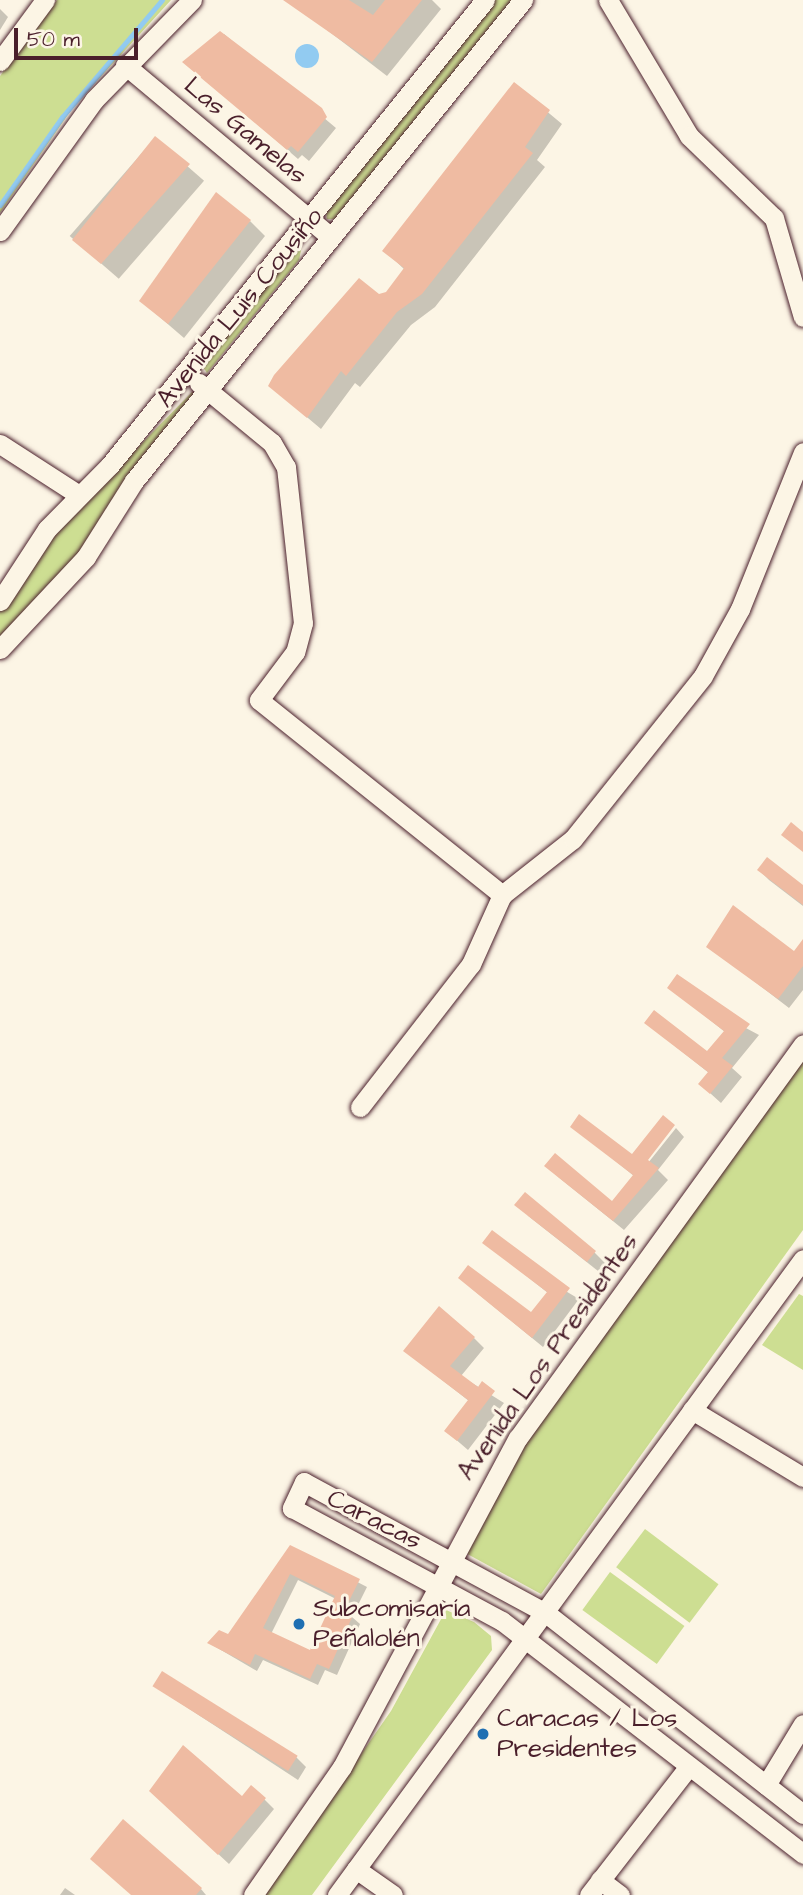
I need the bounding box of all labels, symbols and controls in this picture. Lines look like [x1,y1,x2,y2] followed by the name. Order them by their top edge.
[18,14,142,58] scale bar
[27,25,80,54] text: 50 m
[177,71,313,191] street label: Las Gamelas
[150,202,330,414] street label: Avenida Luis Cousiño
[451,1228,645,1486] street label: Avenida Los Presidentes
[322,1483,426,1557] street label: Caracas
[313,1593,471,1654] place label: Subcomisaría Peñalolén
[291,1616,307,1632] marker: Subcomisaría Peñalolén
[497,1703,677,1764] place label: Caracas / Los Presidentes
[475,1726,491,1742] marker: Caracas / Los Presidentes

